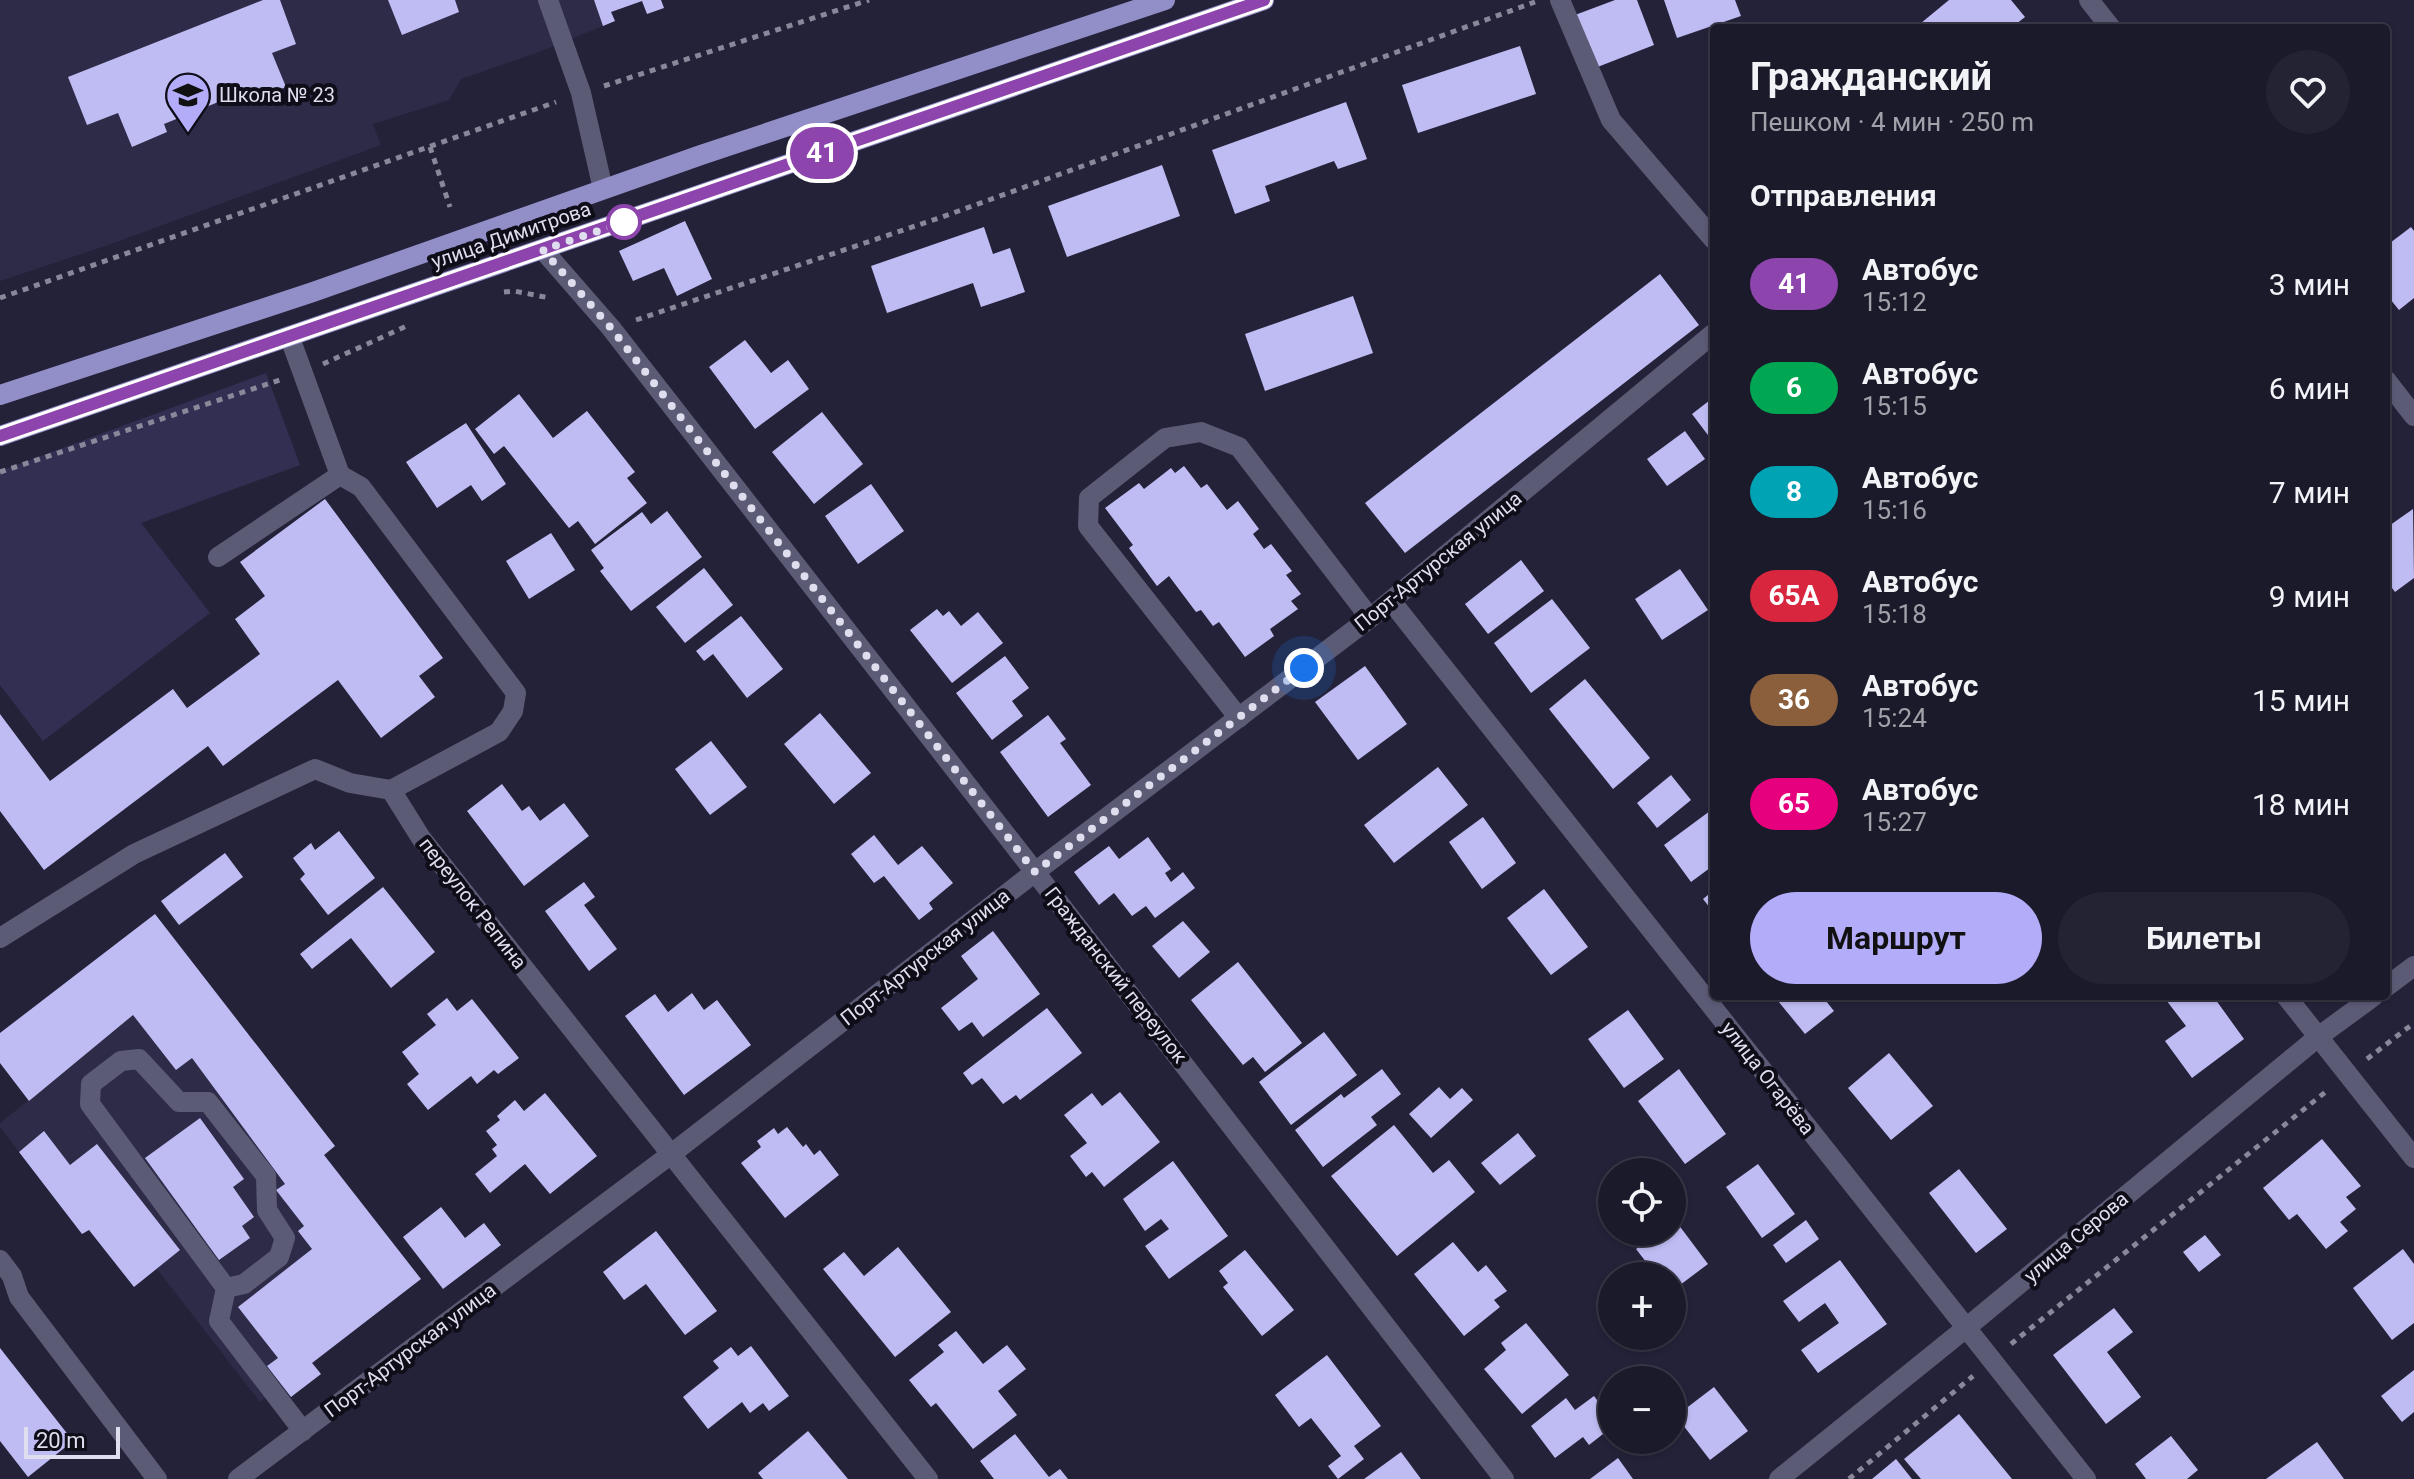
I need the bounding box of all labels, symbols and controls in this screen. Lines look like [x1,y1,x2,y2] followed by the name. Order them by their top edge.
[2266,50,2350,134] button: heart
[1750,55,1992,99] text: Гражданский
[164,71,212,134] school or university icon: Школа № 23
[219,83,335,107] place label: Школа № 23
[1750,107,2034,137] text: Пешком · 4 мин · 250 m
[786,127,858,179] line badge: 41
[806,136,838,169] text: 41
[1750,178,1937,213] text: Отправления
[428,196,594,274] street label: улица Димитрова
[607,205,641,239] unlabelled marker
[1862,252,1978,287] text: Автобус
[1778,267,1810,300] text: 41
[2269,267,2350,302] text: 3 мин
[1862,287,1927,317] text: 15:12
[1862,356,1978,391] text: Автобус
[1786,371,1802,404] text: 6
[2269,371,2350,406] text: 6 мин
[1862,391,1927,421] text: 15:15
[1862,460,1978,495] text: Автобус
[1786,475,1802,508] text: 8
[2269,475,2350,510] text: 7 мин
[1350,486,1526,636] street label: Порт-Артурская улица
[1862,495,1927,525] text: 15:16
[1862,564,1978,599] text: Автобус
[1769,579,1819,612] text: 65А
[2269,579,2350,614] text: 9 мин
[1862,599,1927,629] text: 15:18
[1284,648,1324,688] your location
[1862,668,1978,703] text: Автобус
[1778,683,1810,716] text: 36
[2252,683,2350,718] text: 15 мин
[1862,703,1927,733] text: 15:24
[1862,772,1978,807] text: Автобус
[1778,787,1810,820] text: 65
[2252,787,2350,822] text: 18 мин
[1862,807,1927,837] text: 15:27
[414,832,532,974] street label: переулок Репина
[1040,882,1192,1068] street label: Гражданский переулок
[836,883,1014,1031] street label: Порт-Артурская улица
[1750,892,2042,984] button: Маршрут
[2058,892,2350,984] button: Билеты
[1716,1017,1820,1139] street label: улица Огарёва
[1598,1158,1686,1454] map controls
[1598,1158,1686,1246] button: locate
[2019,1187,2133,1287] street label: улица Серова
[1598,1262,1686,1350] button: +
[320,1278,500,1422] street label: Порт-Артурская улица
[1598,1366,1686,1454] button: −
[24,1423,120,1459] scale bar
[36,1428,85,1453] text: 20 m

